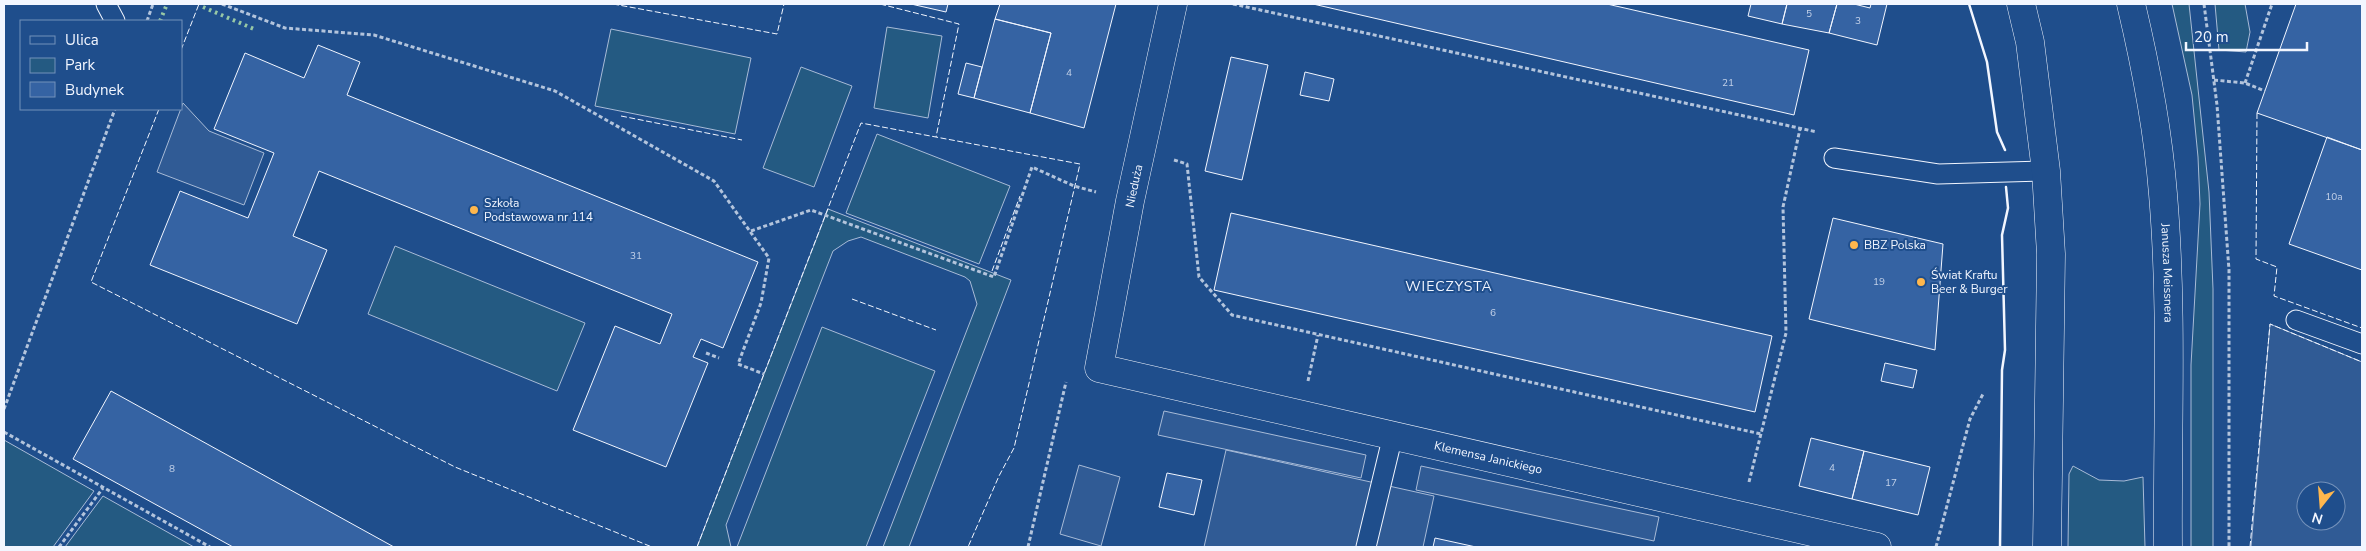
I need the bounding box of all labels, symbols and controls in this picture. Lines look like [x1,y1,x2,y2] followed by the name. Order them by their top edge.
[1806,7,1812,21] house number: 5
[1855,14,1861,28] house number: 3
[20,20,182,110] legend
[2186,20,2307,52] scale bar
[2194,27,2229,47] text: 20 m
[65,30,99,50] text: Ulica
[65,55,95,75] text: Park
[1066,66,1072,80] house number: 4
[1722,76,1734,90] house number: 21
[65,80,125,100] text: Budynek
[1122,163,1146,209] street label: Nieduża
[2325,190,2343,204] house number: 10a
[484,195,593,225] place label: Szkoła Podstawowa nr 114
[468,204,480,216] marker: Szkoła Podstawowa nr 114
[2157,222,2177,323] street label: Janusza Meissnera
[1864,237,1926,253] place label: BBZ Polska
[1848,239,1860,251] marker: BBZ Polska
[630,249,642,263] house number: 31
[1931,267,2008,297] place label: Świat Kraftu Beer & Burger
[1873,275,1885,289] house number: 19
[1915,276,1927,288] marker: Świat Kraftu Beer & Burger
[1405,277,1493,296] district label: WIECZYSTA
[1490,306,1496,320] house number: 6
[1433,437,1544,478] street label: Klemensa Janickiego
[1829,461,1835,475] house number: 4
[169,462,175,476] house number: 8
[1885,476,1897,490] house number: 17
[2296,481,2346,531] north arrow
[2310,507,2325,529] text: N

